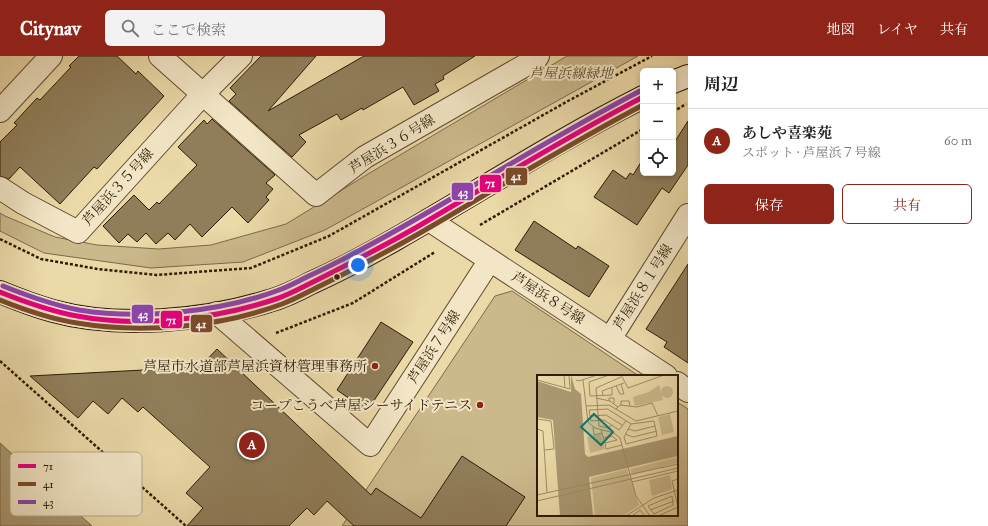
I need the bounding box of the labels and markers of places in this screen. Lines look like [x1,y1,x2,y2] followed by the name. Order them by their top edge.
[332,272,342,282] unlabelled marker
[143,358,367,375] place label: 芦屋市水道部芦屋浜資材管理事務所
[370,361,380,371] marker: 芦屋市水道部芦屋浜資材管理事務所
[250,397,472,414] place label: コープこうべ芦屋シーサイドテニス
[475,400,485,410] marker: コープこうべ芦屋シーサイドテニス
[239,430,265,460] pin: A

